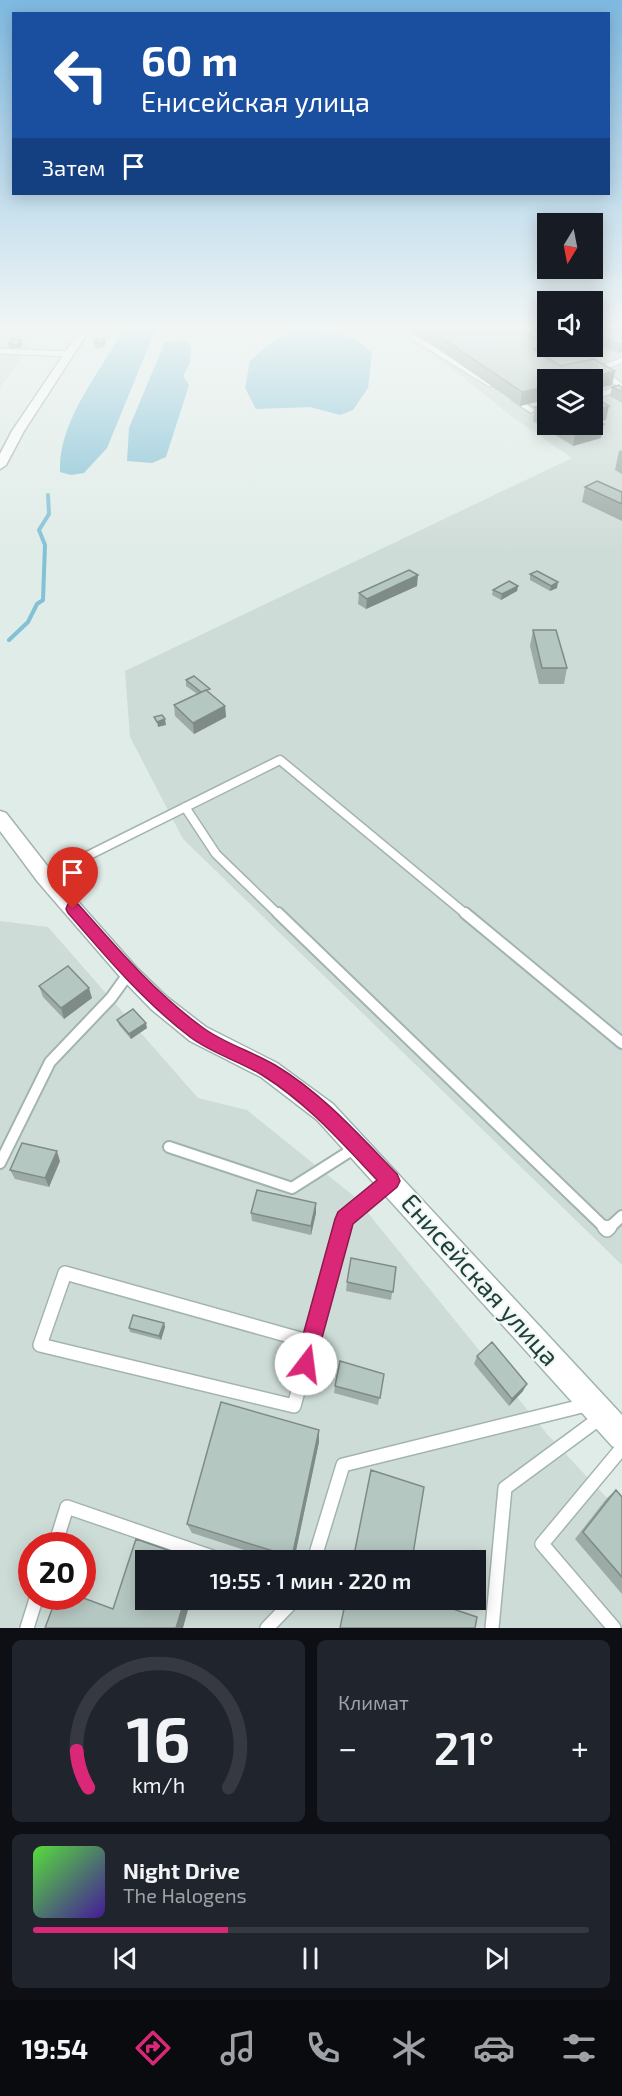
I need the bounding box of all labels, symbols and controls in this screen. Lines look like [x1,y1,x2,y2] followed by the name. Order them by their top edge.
[141,34,238,84] text: 60 m
[42,36,120,114] icon: left
[141,85,370,117] text: Енисейская улица
[117,150,150,183] icon: arrive
[42,154,105,180] text: Затем
[537,213,603,279] north arrow
[537,213,603,435] map controls
[537,291,603,357] button: sound
[537,369,603,435] button: layers
[47,847,98,909] pin
[56,856,89,889] icon: arrive
[395,1187,566,1372] street label: Енисейская улица
[274,1332,338,1396] position arrow
[18,1532,96,1610] speed limit sign: 20
[210,1567,411,1593] text: 19:55 · 1 мин · 220 m
[338,1690,409,1714] text: Климат
[127,1700,190,1775] text: 16
[434,1720,494,1774] text: 21°
[338,1727,357,1767] text: −
[571,1727,589,1767] text: +
[132,1772,185,1797] text: km/h
[123,1857,240,1883] text: Night Drive
[123,1883,247,1907] text: The Halogens
[109,1942,142,1975] icon: previous
[294,1942,327,1975] icon: pause
[480,1942,513,1975] icon: next
[132,2027,174,2069] icon: directions
[217,2027,259,2069] icon: music
[302,2027,344,2069] icon: phone
[388,2027,430,2069] icon: climate
[473,2027,515,2069] icon: car
[558,2027,600,2069] icon: filters
[22,2032,88,2064] text: 19:54

